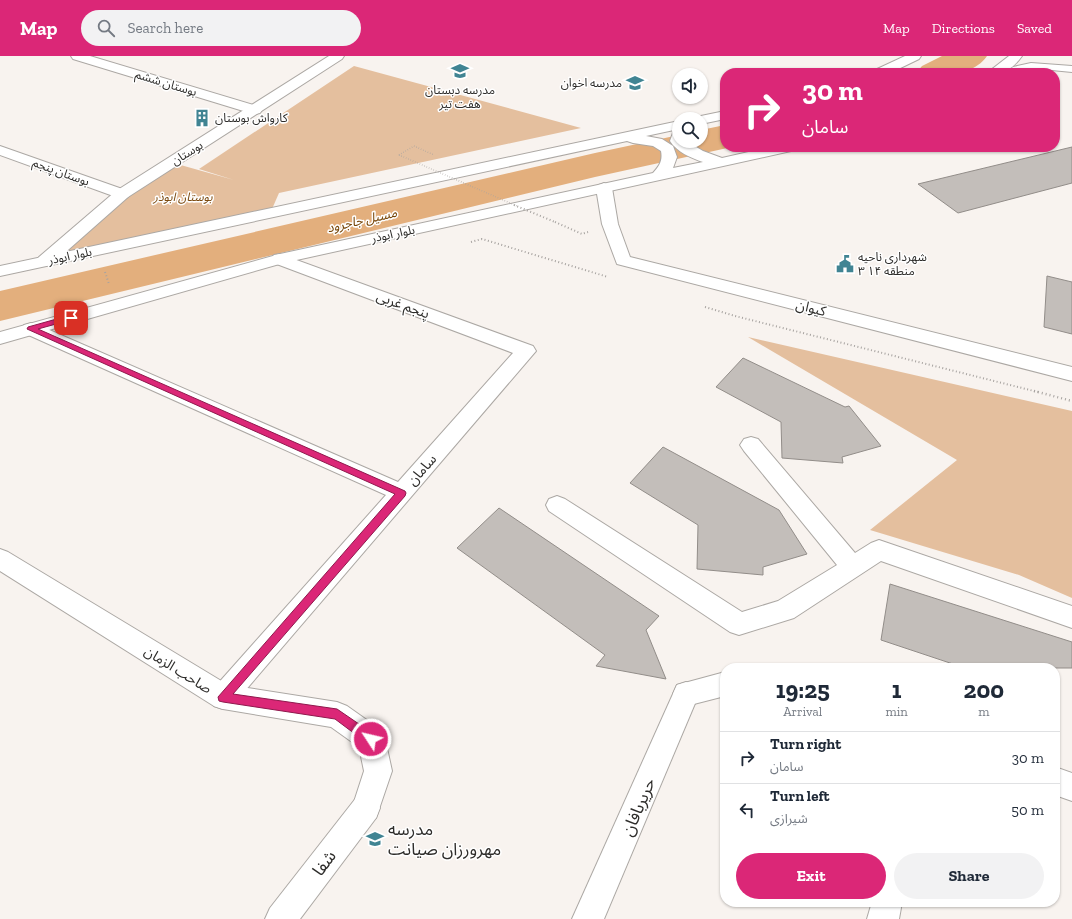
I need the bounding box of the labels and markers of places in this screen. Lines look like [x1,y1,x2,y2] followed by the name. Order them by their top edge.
[450,61,470,81] school or university icon: مدرسه دبستان هفت تیر
[625,73,645,93] school or university icon: مدرسه اخوان
[561,76,622,90] place label: مدرسه اخوان
[425,83,495,111] place label: مدرسه دبستان هفت تیر
[192,108,212,128] building icon: کارواش بوستان
[215,111,289,125] place label: کارواش بوستان
[858,250,927,278] place label: شهرداری ناحیه ۳ منطقه ۱۴
[835,254,855,274] public building icon: شهرداری ناحیه ۳ منطقه ۱۴
[54,301,88,335] pin
[388,819,501,860] place label: مدرسه مهرورزان صیانت
[365,829,385,849] school or university icon: مدرسه مهرورزان صیانت

